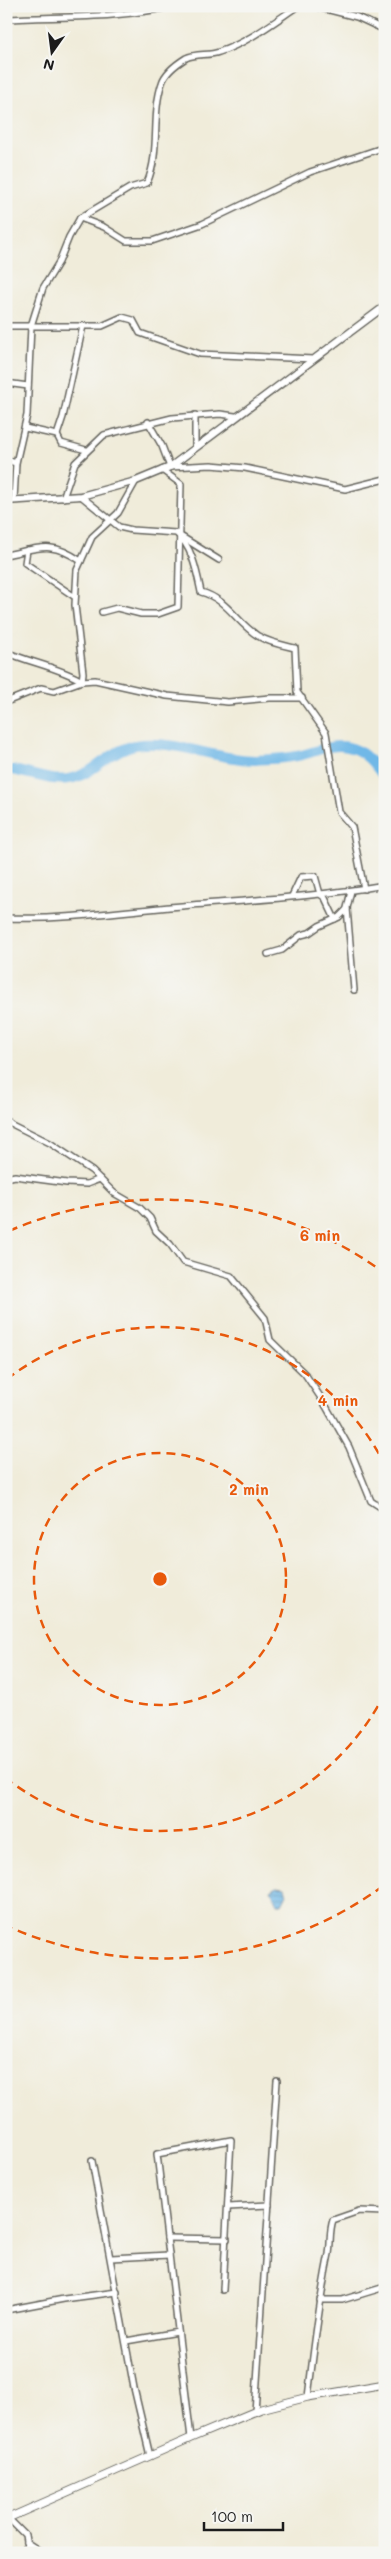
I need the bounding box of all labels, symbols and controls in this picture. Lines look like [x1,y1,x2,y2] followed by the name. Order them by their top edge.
[28,28,78,78] north arrow
[41,55,56,76] text: N
[300,1225,340,1245] text: 6 min
[318,1390,358,1410] text: 4 min
[229,1479,269,1499] text: 2 min
[151,1570,169,1588] centre of rings
[204,2499,282,2531] scale bar
[211,2506,253,2526] text: 100 m

